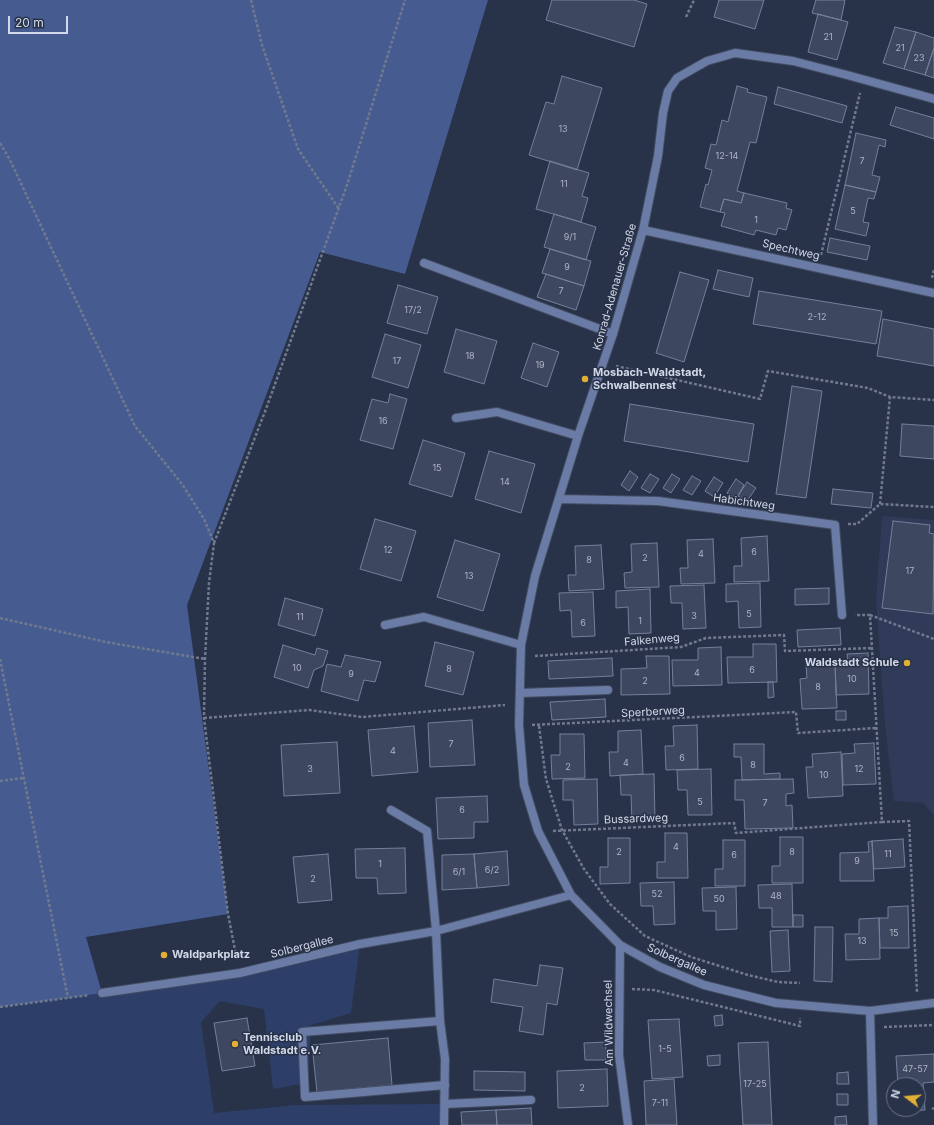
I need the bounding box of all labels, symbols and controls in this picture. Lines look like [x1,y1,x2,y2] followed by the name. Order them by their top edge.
[10,8,70,34] scale bar
[15,15,44,30] text: 20 m
[823,32,833,42] house number: 21
[895,43,905,53] house number: 21
[913,53,925,63] house number: 23
[558,124,568,134] house number: 13
[716,151,738,161] house number: 12-14
[859,156,865,166] house number: 7
[560,179,568,189] house number: 11
[850,206,856,216] house number: 5
[754,215,758,225] house number: 1
[591,222,639,352] street label: Konrad-Adenauer-Straße
[564,232,576,242] house number: 9/1
[761,237,821,263] street label: Spechtweg
[564,262,570,272] house number: 9
[558,286,564,296] house number: 7
[404,305,422,315] house number: 17/2
[808,312,826,322] house number: 2-12
[465,351,475,361] house number: 18
[393,356,401,366] house number: 17
[535,360,545,370] house number: 19
[593,366,706,392] place label: Mosbach-Waldstadt, Schwalbennest
[580,374,590,384] marker: Mosbach-Waldstadt, Schwalbennest
[378,416,388,426] house number: 16
[432,463,442,473] house number: 15
[500,477,510,487] house number: 14
[712,491,776,513] street label: Habichtweg
[383,545,393,555] house number: 12
[751,547,757,557] house number: 6
[698,549,704,559] house number: 4
[642,553,648,563] house number: 2
[586,555,592,565] house number: 8
[906,566,914,576] house number: 17
[464,571,474,581] house number: 13
[746,609,752,619] house number: 5
[691,611,697,621] house number: 3
[296,612,304,622] house number: 11
[638,616,642,626] house number: 1
[580,618,586,628] house number: 6
[624,631,680,649] street label: Falkenweg
[805,656,899,670] place label: Waldstadt Schule
[902,658,912,668] marker: Waldstadt Schule
[292,663,302,673] house number: 10
[446,664,452,674] house number: 8
[749,665,755,675] house number: 6
[694,668,700,678] house number: 4
[348,669,354,679] house number: 9
[847,674,857,684] house number: 10
[642,676,648,686] house number: 2
[815,682,821,692] house number: 8
[621,704,685,720] street label: Sperberweg
[448,739,454,749] house number: 7
[390,746,396,756] house number: 4
[679,753,685,763] house number: 6
[623,758,629,768] house number: 4
[750,760,756,770] house number: 8
[565,762,571,772] house number: 2
[307,764,313,774] house number: 3
[854,764,864,774] house number: 12
[819,770,829,780] house number: 10
[697,797,703,807] house number: 5
[762,798,768,808] house number: 7
[459,805,465,815] house number: 6
[604,811,668,827] street label: Bussardweg
[673,842,679,852] house number: 4
[616,847,622,857] house number: 2
[789,847,795,857] house number: 8
[884,849,892,859] house number: 11
[731,850,737,860] house number: 6
[854,856,860,866] house number: 9
[378,859,382,869] house number: 1
[485,865,499,875] house number: 6/2
[453,867,465,877] house number: 6/1
[310,874,316,884] house number: 2
[652,889,662,899] house number: 52
[770,891,782,901] house number: 48
[713,894,725,904] house number: 50
[889,928,899,938] house number: 15
[269,933,335,961] street label: Solbergallee
[857,936,867,946] house number: 13
[645,941,709,979] street label: Solbergallee
[172,948,250,962] place label: Waldparkplatz
[159,950,169,960] marker: Waldparkplatz
[602,980,616,1066] street label: Am Wildwechsel
[243,1031,321,1057] place label: Tennisclub Waldstadt e.V.
[230,1039,240,1049] marker: Tennisclub Waldstadt e.V.
[658,1044,672,1054] house number: 1-5
[902,1064,928,1074] house number: 47-57
[886,1077,926,1117] north arrow
[743,1079,767,1089] house number: 17-25
[579,1083,585,1093] house number: 2
[888,1088,903,1100] text: N
[652,1098,668,1108] house number: 7-11

